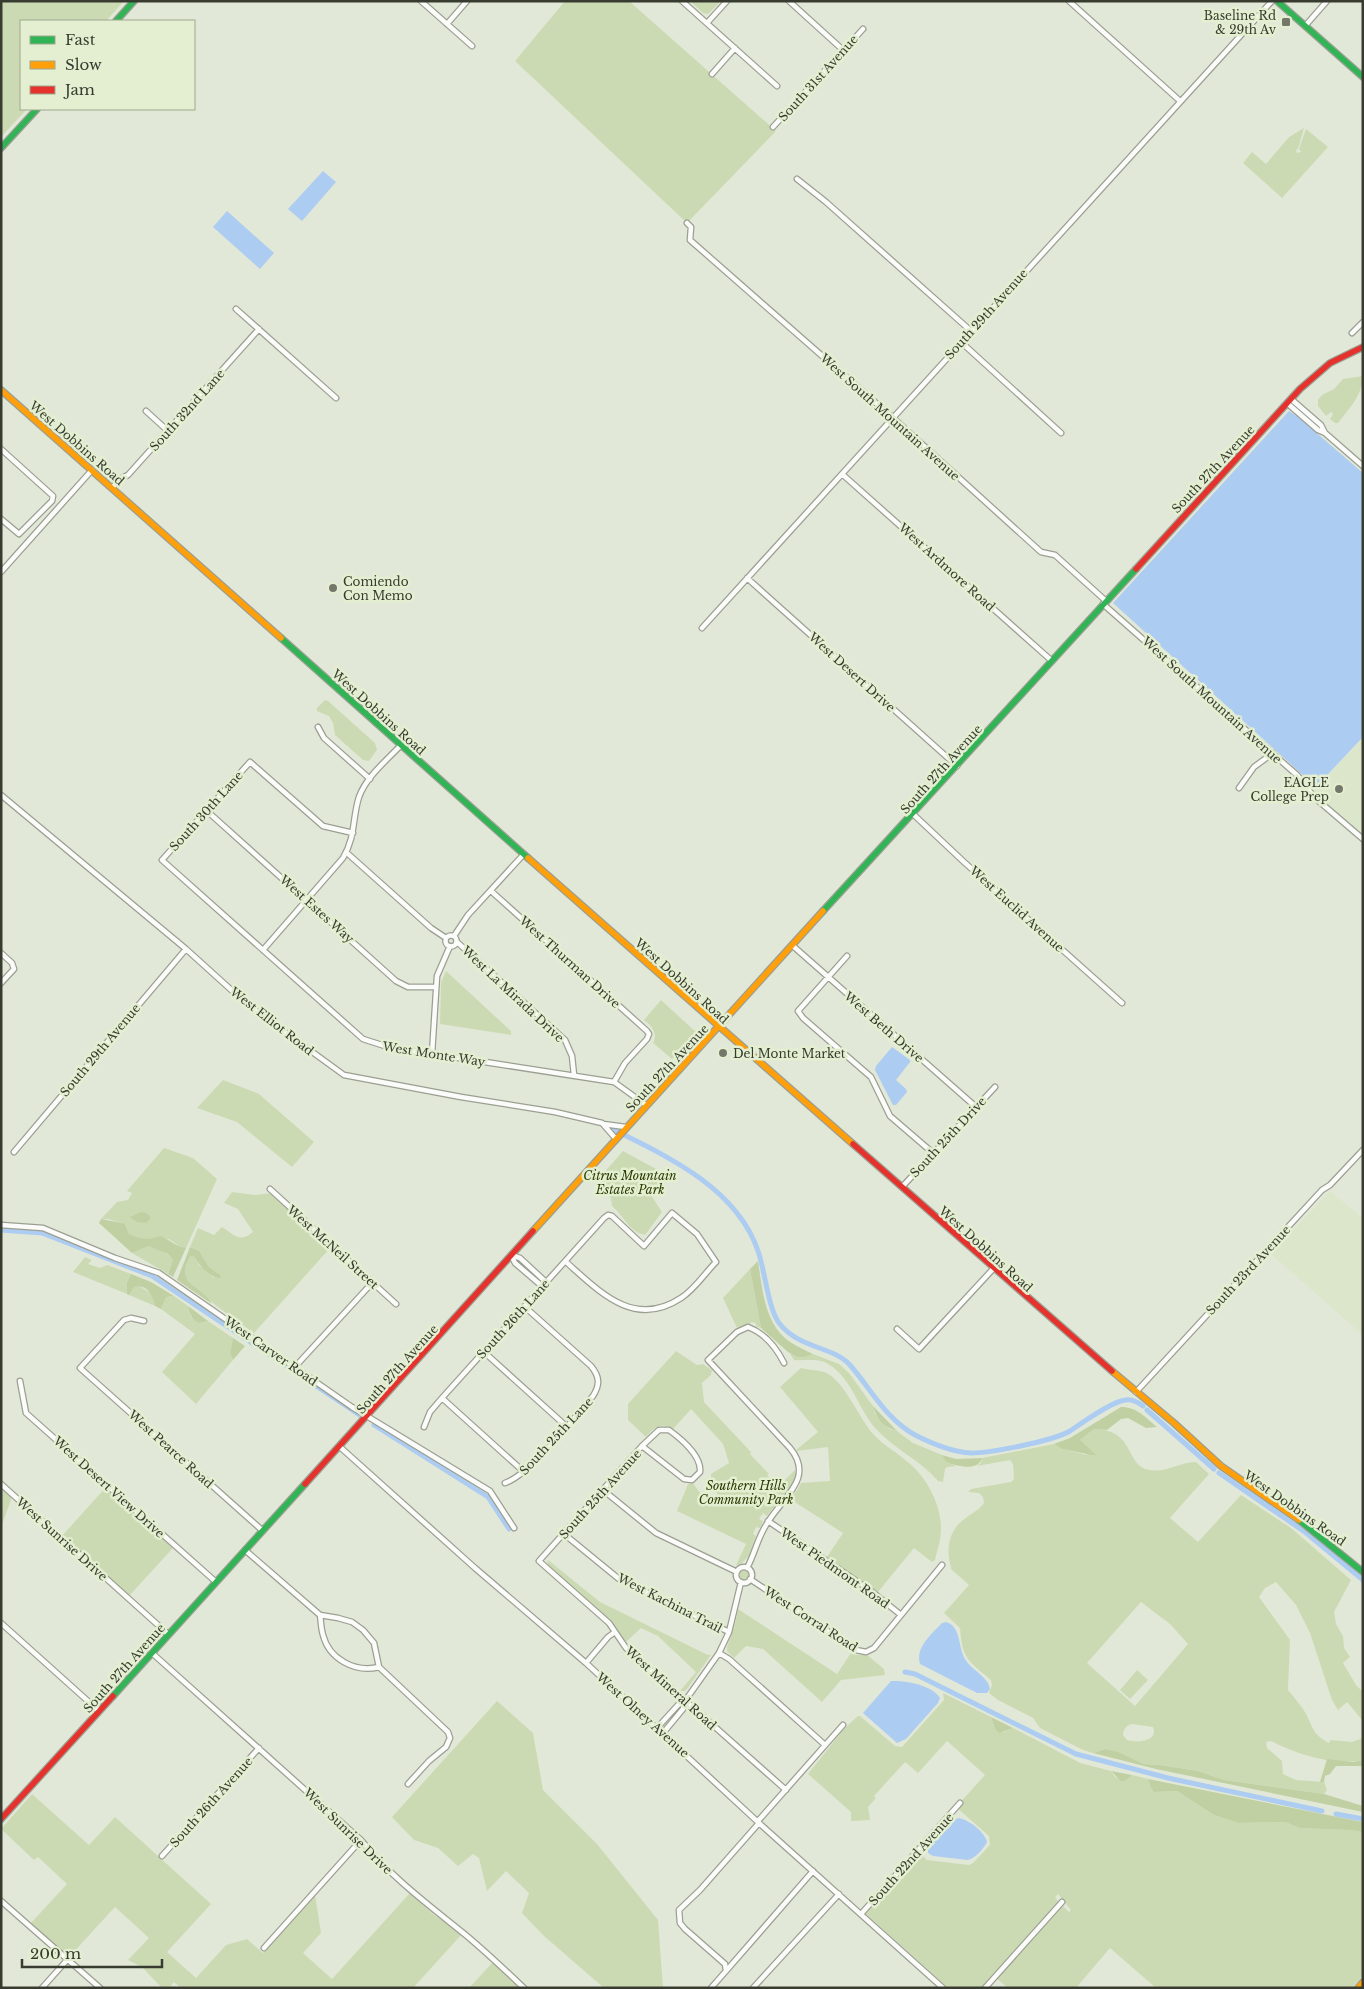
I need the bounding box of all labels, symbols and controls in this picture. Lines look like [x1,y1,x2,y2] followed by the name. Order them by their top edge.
[1204,8,1277,37] place label: Baseline Rd & 29th Av
[1280,16,1292,28] marker: Baseline Rd & 29th Av
[20,20,195,110] legend
[65,30,96,49] text: Fast
[775,32,861,124] street label: South 31st Avenue
[65,55,102,74] text: Slow
[63,80,95,99] text: Jam
[941,266,1031,362] street label: South 29th Avenue
[816,350,963,484] street label: West South Mountain Avenue
[146,366,228,454] street label: South 32nd Lane
[26,397,128,488] street label: West Dobbins Road
[1168,422,1258,516] street label: South 27th Avenue
[895,519,998,614] street label: West Ardmore Road
[343,574,413,603] place label: Comiendo Con Memo
[327,582,339,594] marker: Comiendo Con Memo
[805,629,898,715] street label: West Desert Drive
[1138,633,1285,767] street label: West South Mountain Avenue
[328,665,429,758] street label: West Dobbins Road
[897,721,985,817] street label: South 27th Avenue
[166,768,246,854] street label: South 30th Lane
[1251,775,1329,804] place label: EAGLE College Prep
[1333,783,1345,795] marker: EAGLE College Prep
[966,862,1067,955] street label: West Euclid Avenue
[276,871,357,946] street label: West Estes Way
[516,912,624,1011] street label: West Thurman Drive
[631,934,732,1027] street label: West Dobbins Road
[458,942,567,1045] street label: West La Mirada Drive
[226,983,317,1058] street label: West Elliot Road
[841,988,927,1066] street label: West Beth Drive
[57,1000,143,1099] street label: South 29th Avenue
[622,1021,712,1115] street label: South 27th Avenue
[381,1038,487,1070] street label: West Monte Way
[733,1046,846,1061] place label: Del Monte Market
[717,1047,729,1059] marker: Del Monte Market
[907,1094,989,1180] street label: South 25th Drive
[583,1168,677,1197] park label: Citrus Mountain Estates Park
[284,1201,382,1292] street label: West McNeil Street
[935,1202,1036,1295] street label: West Dobbins Road
[1203,1222,1293,1318] street label: South 23rd Avenue
[473,1276,553,1362] street label: South 26th Lane
[221,1313,320,1389] street label: West Carver Road
[353,1321,441,1417] street label: South 27th Avenue
[516,1394,596,1478] street label: South 25th Lane
[125,1406,217,1491] street label: West Pearce Road
[50,1432,168,1541] street label: West Desert View Drive
[556,1446,644,1542] street label: South 25th Avenue
[1240,1467,1349,1549] street label: West Dobbins Road
[699,1478,793,1507] park label: Southern Hills Community Park
[13,1493,111,1584] street label: West Sunrise Drive
[777,1524,892,1611] street label: West Piedmont Road
[614,1570,725,1636] street label: West Kachina Trail
[761,1583,861,1655] street label: West Corral Road
[80,1620,168,1716] street label: South 27th Avenue
[622,1642,720,1733] street label: West Mineral Road
[593,1669,693,1761] street label: West Olney Avenue
[166,1754,256,1850] street label: South 26th Avenue
[300,1784,396,1877] street label: West Sunrise Drive
[865,1809,957,1908] street label: South 22nd Avenue
[22,1936,162,1968] scale bar
[30,1944,81,1963] text: 200 m

